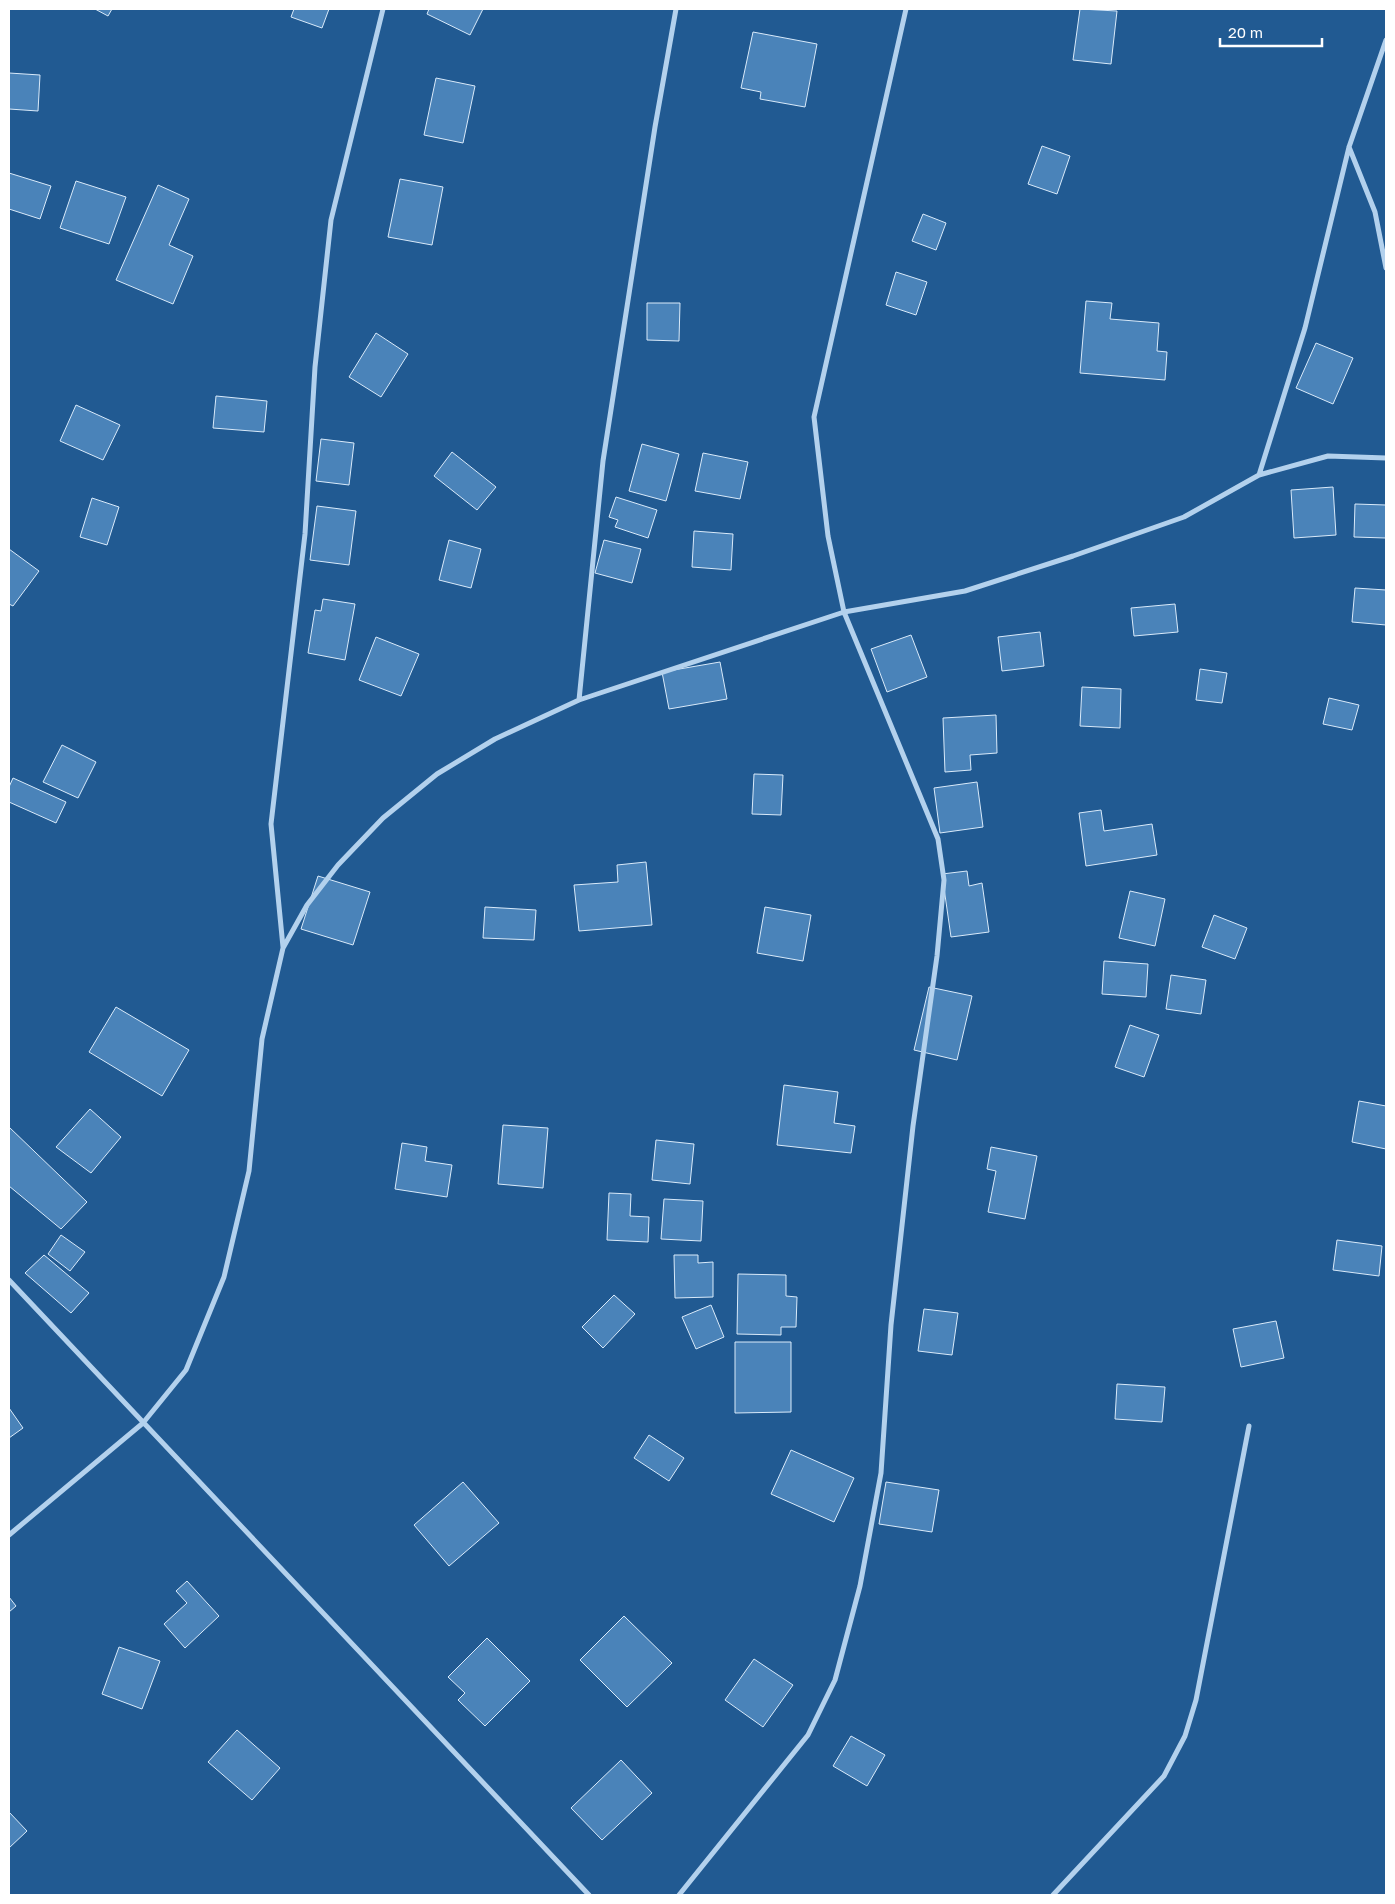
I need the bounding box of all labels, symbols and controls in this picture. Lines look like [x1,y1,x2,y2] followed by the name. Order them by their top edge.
[1220,15,1322,47] scale bar
[1228,23,1263,41] text: 20 m

